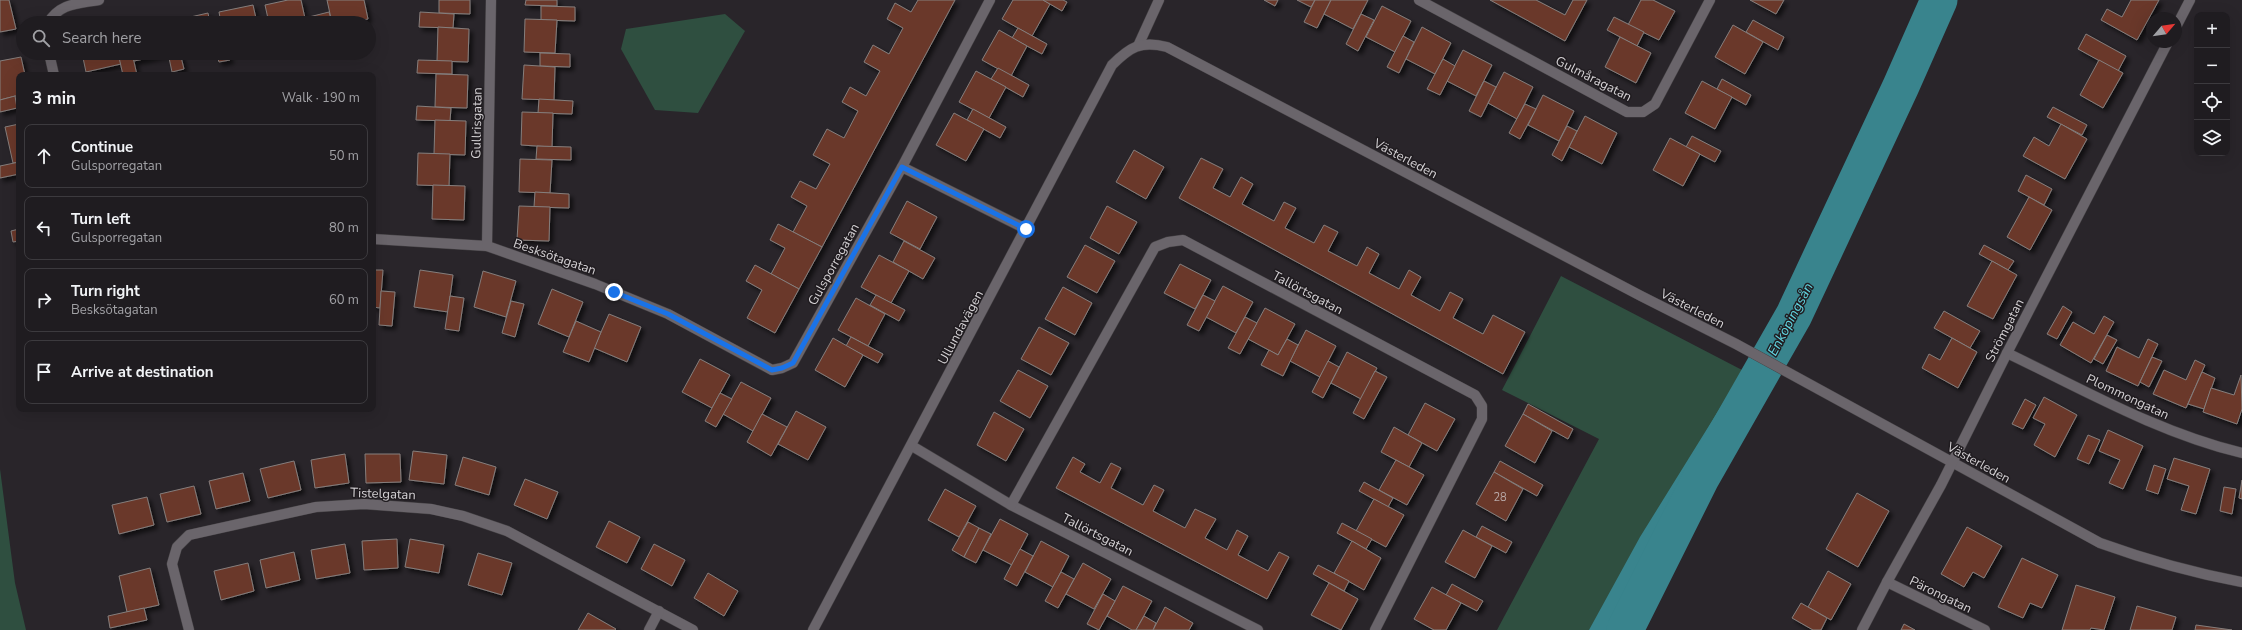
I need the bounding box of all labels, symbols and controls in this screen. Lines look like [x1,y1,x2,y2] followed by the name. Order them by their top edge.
[2146,12,2182,48] north arrow
[2194,12,2230,156] map controls
[2194,12,2230,48] button: +
[16,16,376,60] search box
[30,27,52,49] icon: search
[62,28,142,48] text: Search here
[2194,48,2230,84] button: −
[1552,52,1635,106] street label: Gulmåragatan
[2194,84,2230,120] button: locate
[32,87,76,110] text: 3 min
[467,87,487,159] street label: Gullrisgatan
[282,89,360,107] text: Walk · 190 m
[2194,120,2230,156] button: layers
[1370,134,1441,183] street label: Västerleden
[71,137,133,157] text: Continue
[33,145,55,167] icon: ahead
[329,147,359,165] text: 50 m
[71,157,162,175] text: Gulsporregatan
[71,209,130,229] text: Turn left
[33,217,55,239] icon: left
[329,219,359,237] text: 80 m
[804,220,864,309] street label: Gulsporregatan
[1017,220,1035,238] route start
[71,229,162,247] text: Gulsporregatan
[511,234,599,280] street label: Besksötagatan
[1269,267,1346,319] street label: Tallörtsgatan
[1763,279,1818,359] water label: Enköpingsån
[71,281,140,301] text: Turn right
[605,283,623,301] route end
[1656,285,1728,333] street label: Västerleden
[934,287,988,368] street label: Ullundavägen
[33,289,55,311] icon: right
[329,291,359,309] text: 60 m
[1981,296,2029,365] street label: Strömgatan
[71,301,158,319] text: Besksötagatan
[33,361,55,383] icon: arrive
[71,362,214,382] text: Arrive at destination
[2083,370,2172,424] street label: Plommongatan
[1943,438,2013,488] street label: Västerleden
[350,484,416,504] street label: Tistelgatan
[1493,490,1507,505] house number: 28
[1059,509,1136,561] street label: Tallörtsgatan
[1906,572,1975,618] street label: Pärongatan

